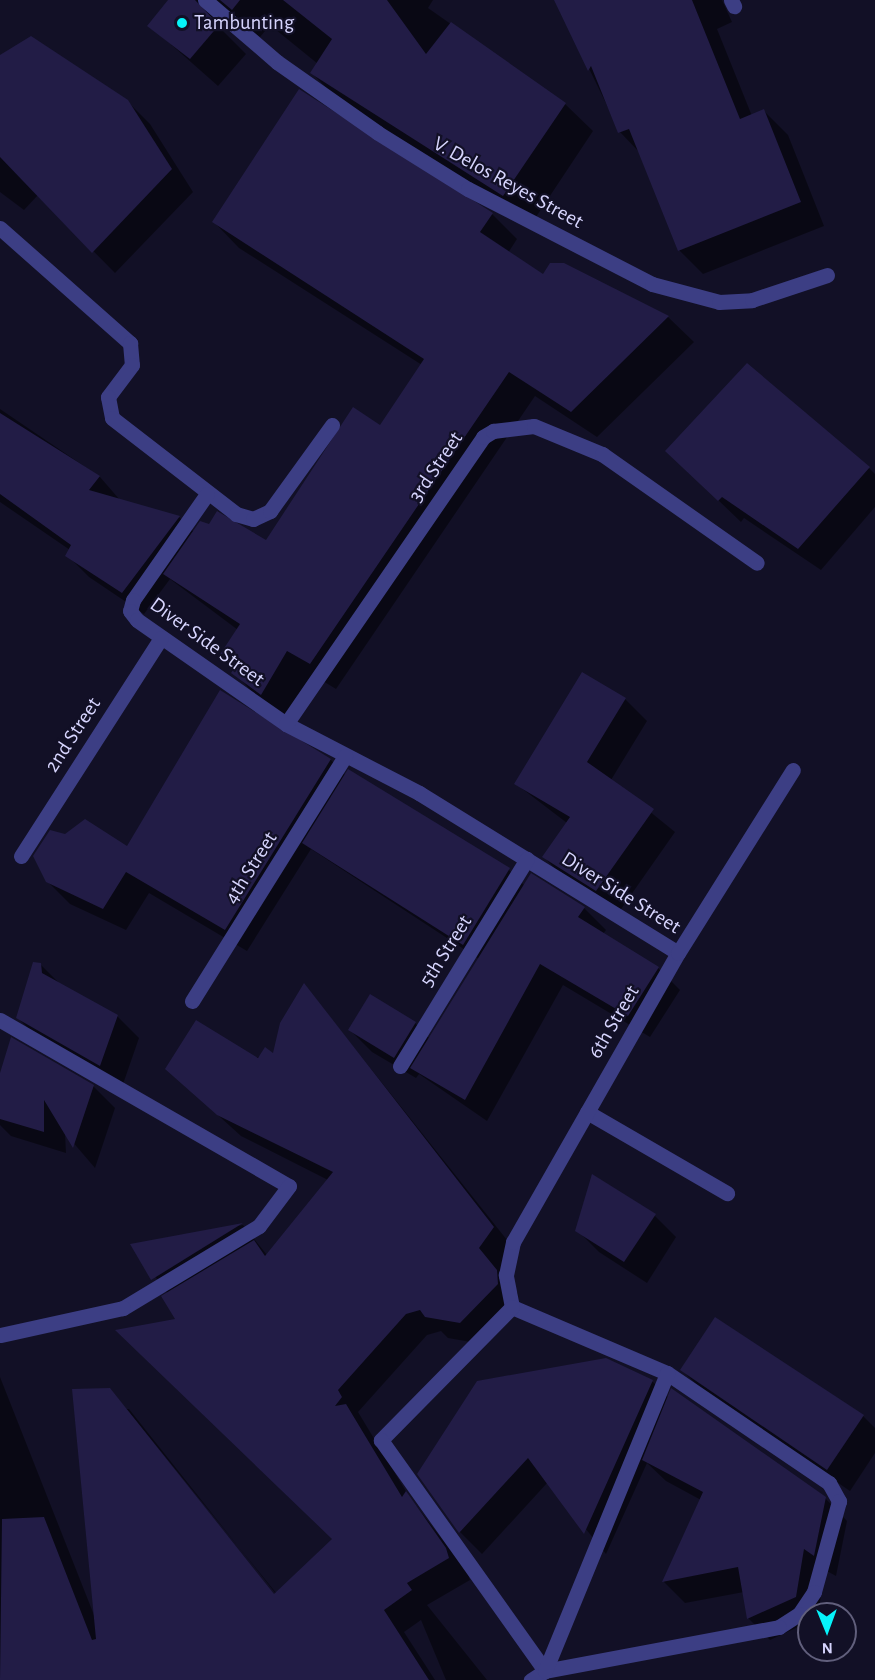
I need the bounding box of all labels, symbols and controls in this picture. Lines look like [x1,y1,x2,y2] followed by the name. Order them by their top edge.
[194,10,294,36] place label: Tambunting
[175,16,189,30] marker: Tambunting
[429,131,587,235] street label: V. Delos Reyes Street
[403,427,469,507] street label: 3rd Street
[145,592,269,692] street label: Diver Side Street
[40,693,106,777] street label: 2nd Street
[219,827,283,909] street label: 4th Street
[557,846,685,940] street label: Diver Side Street
[414,911,478,991] street label: 5th Street
[583,981,645,1063] street label: 6th Street
[797,1602,857,1662] north arrow
[822,1640,833,1656] text: N

